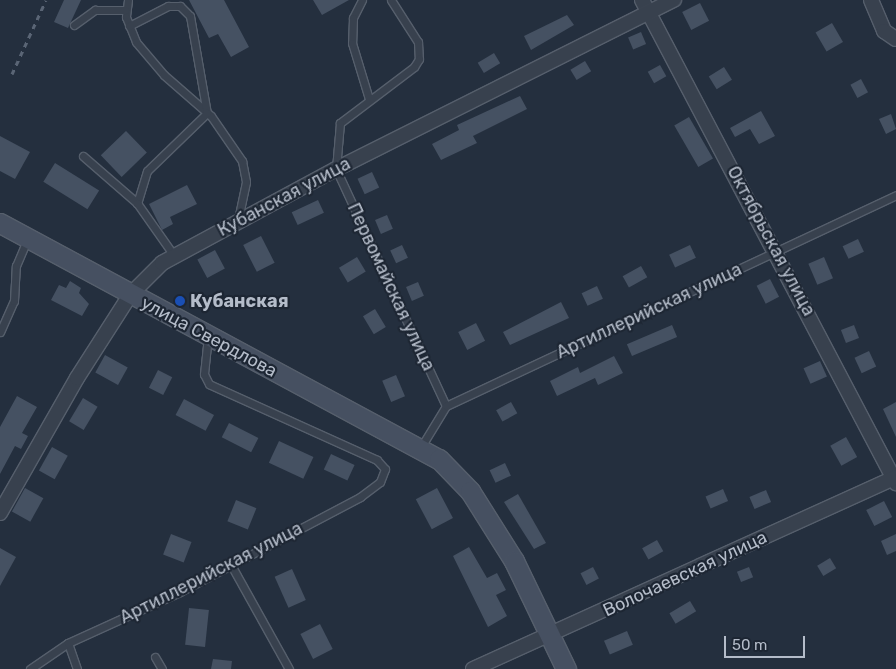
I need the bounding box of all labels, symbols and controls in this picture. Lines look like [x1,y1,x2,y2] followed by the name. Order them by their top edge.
[214,153,354,241] street label: Кубанская улица
[722,162,820,320] street label: Октябрьская улица
[343,200,439,374] street label: Первомайская улица
[553,259,745,363] street label: Артиллерийская улица
[190,290,289,312] place label: Кубанская
[137,292,281,382] street label: улица Свердлова
[174,295,186,307] marker: Кубанская
[116,518,306,628] street label: Артиллерийская улица
[600,526,770,622] street label: Волочаевская улица
[726,626,807,658] scale bar
[732,636,767,654] text: 50 m

